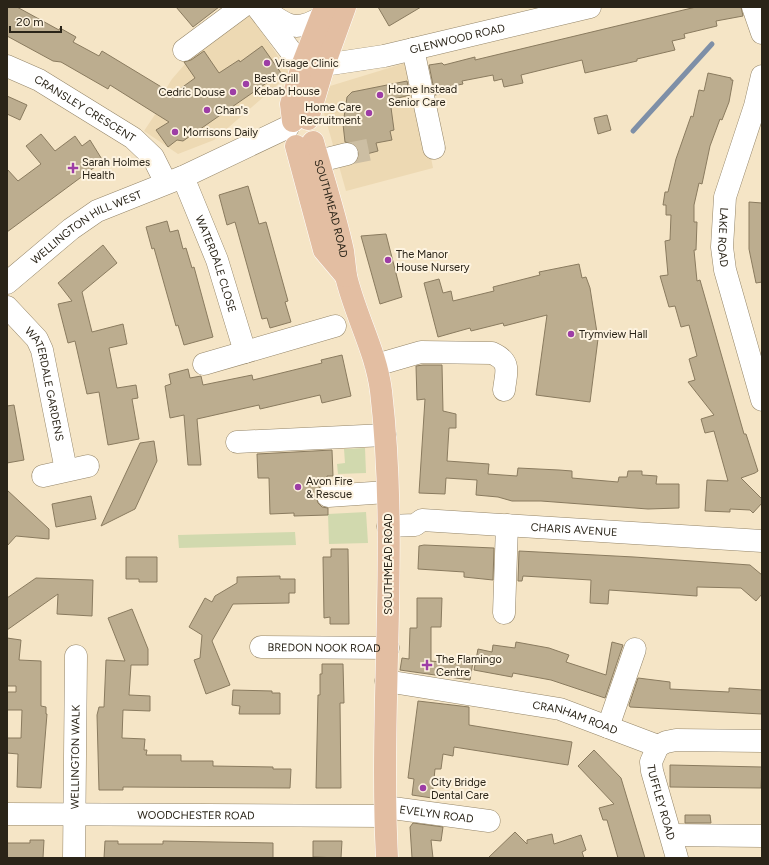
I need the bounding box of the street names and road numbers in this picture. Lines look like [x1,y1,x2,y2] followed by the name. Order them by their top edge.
[408,21,507,57] street label: GLENWOOD ROAD
[32,73,138,145] street label: CRANSLEY CRESCENT
[311,158,350,259] street label: SOUTHMEAD ROAD
[28,188,144,267] street label: WELLINGTON HILL WEST
[715,207,731,268] street label: LAKE ROAD
[192,213,239,314] street label: WATERDALE CLOSE
[22,324,66,442] street label: WATERDALE GARDENS
[382,513,395,615] street label: SOUTHMEAD ROAD
[530,521,618,539] street label: CHARIS AVENUE
[267,641,381,655] street label: BREDON NOOK ROAD
[531,699,620,737] street label: CRANHAM ROAD
[68,704,83,809] street label: WELLINGTON WALK
[644,764,678,842] street label: TUFFLEY ROAD
[399,803,475,826] street label: EVELYN ROAD
[137,809,255,822] street label: WOODCHESTER ROAD

